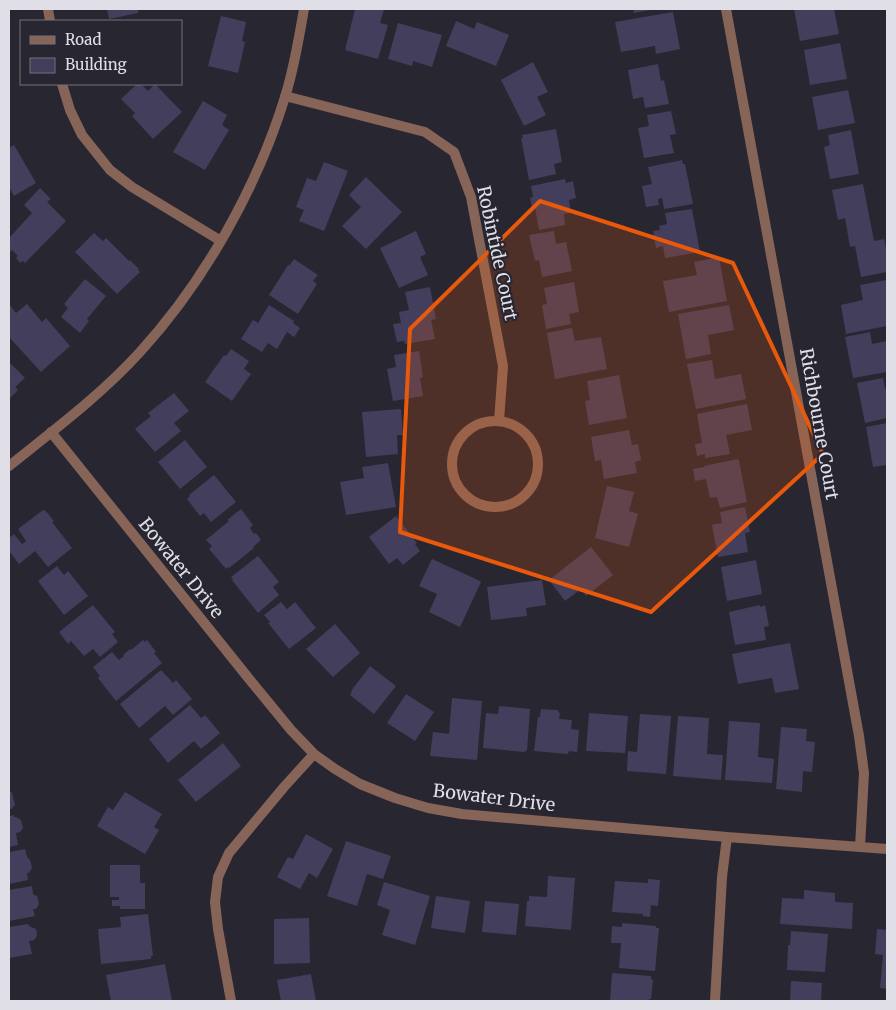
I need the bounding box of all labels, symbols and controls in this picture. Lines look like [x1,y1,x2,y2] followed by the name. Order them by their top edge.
[20,20,182,85] legend
[65,30,101,49] text: Road
[65,55,127,74] text: Building
[472,184,523,322] street label: Robintide Court
[795,346,844,502] street label: Richbourne Court
[134,513,229,623] street label: Bowater Drive
[432,779,556,816] street label: Bowater Drive

